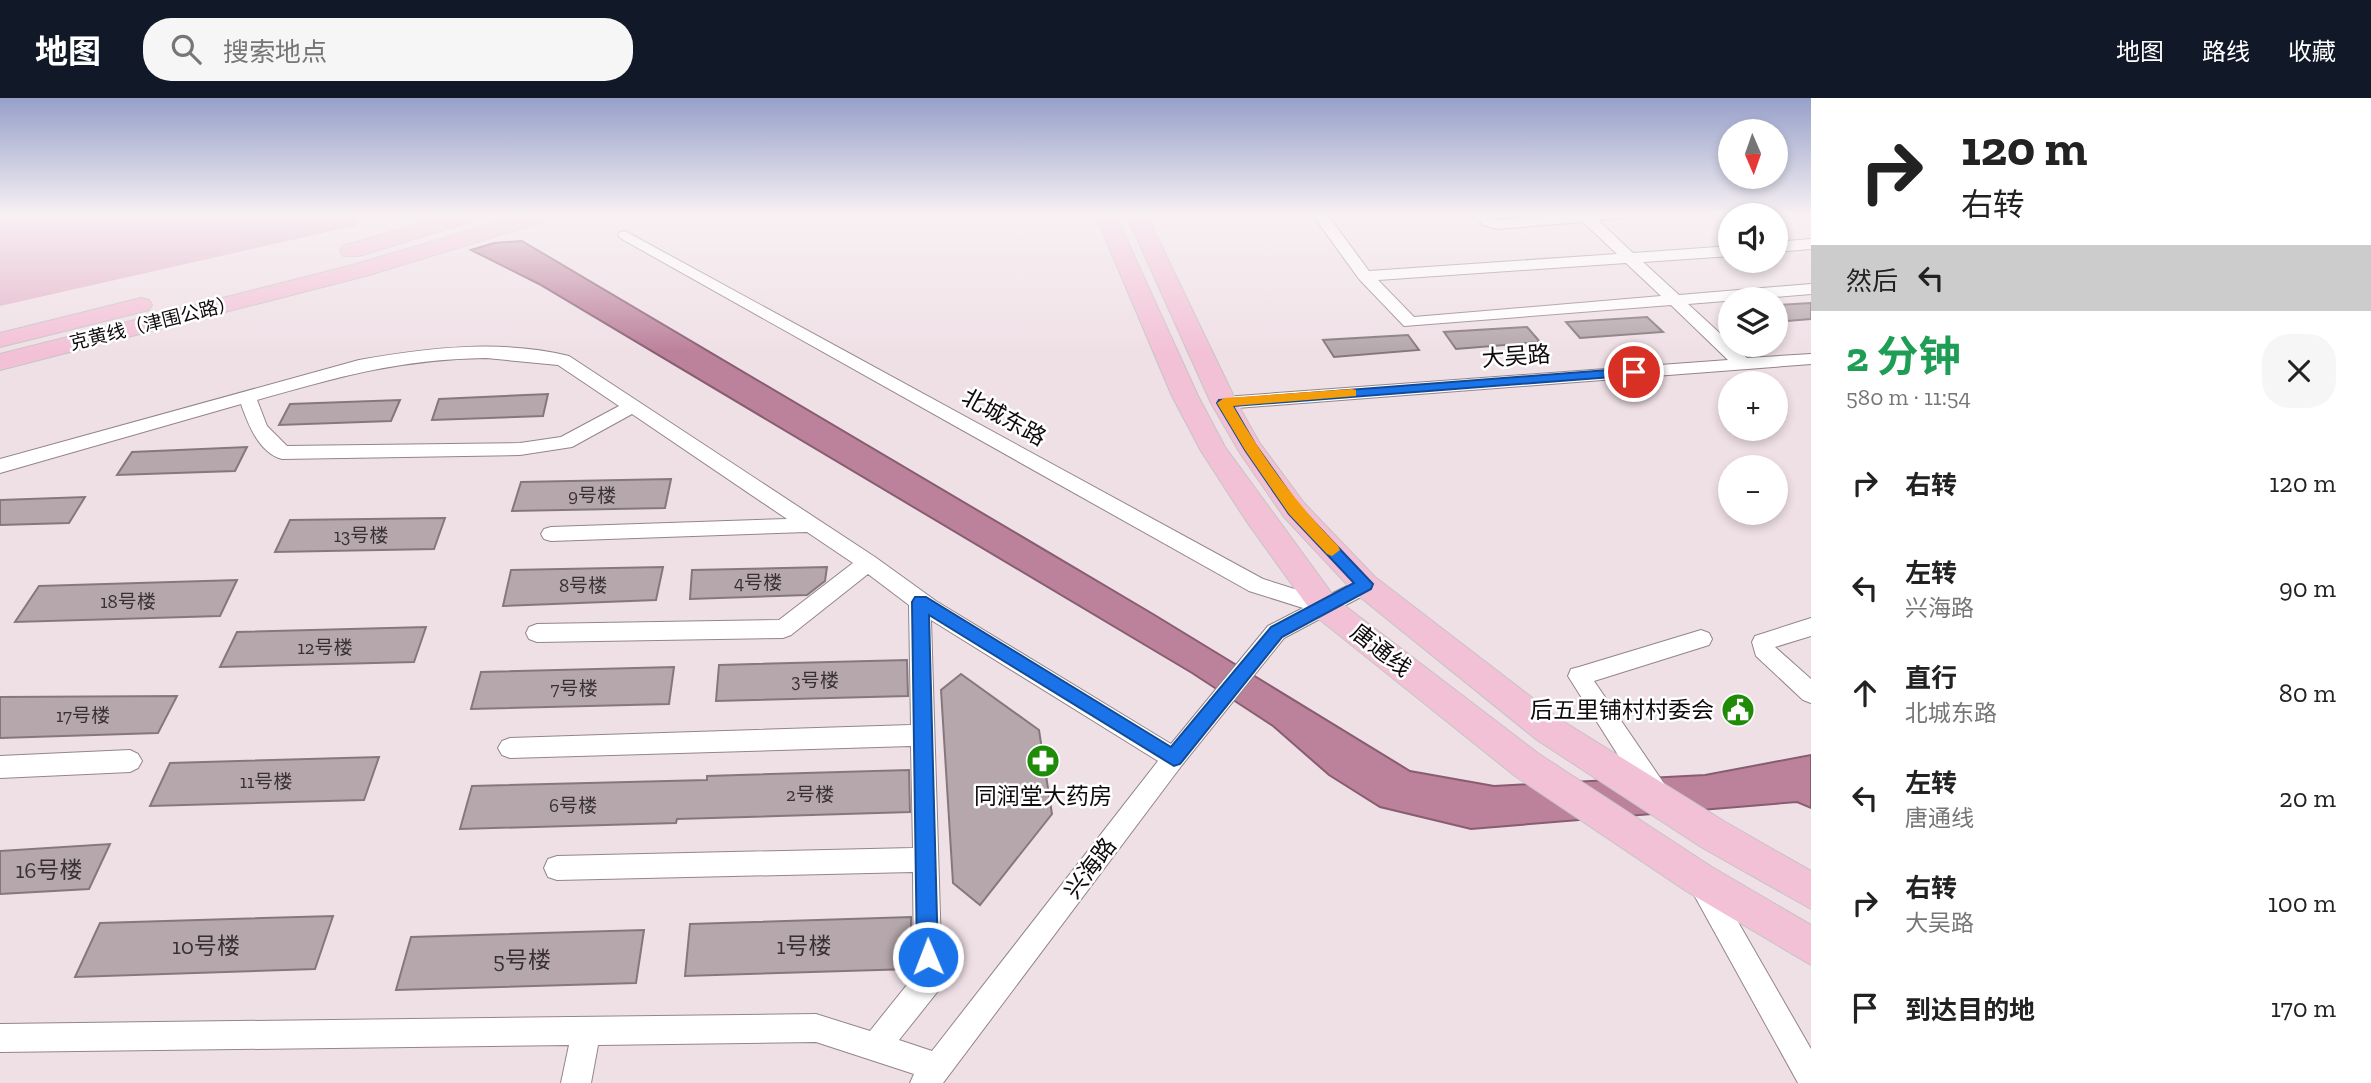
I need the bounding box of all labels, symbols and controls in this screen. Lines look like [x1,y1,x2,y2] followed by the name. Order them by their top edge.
[143,18,633,81] search box
[167,30,205,68] icon: search
[35,32,101,71] text: 地图
[223,36,327,68] text: 搜索地点
[2116,37,2164,66] text: 地图
[2202,37,2250,66] text: 路线
[2288,37,2336,66] text: 收藏
[1718,119,1788,189] north arrow
[1718,119,1788,525] map controls
[1961,119,2087,178] text: 120 m
[1846,126,1937,217] icon: right
[1961,186,2025,224] text: 右转
[1718,203,1788,273] button: sound
[1912,259,1950,297] icon: left
[1846,265,1898,297] text: 然后
[1718,287,1788,357] button: layers
[67,291,239,355] street label: 克黄线（津围公路）
[1846,331,1960,382] text: 2 分钟
[2262,334,2336,408] button: close
[1481,340,1551,372] street label: 大吴路
[1604,342,1664,402] pin
[1615,353,1653,391] icon: arrive
[1718,371,1788,441] button: +
[957,382,1051,452] street label: 北城东路
[1846,383,1971,411] text: 580 m · 11:54
[1718,455,1788,525] button: −
[1846,464,1884,502] icon: right
[2269,467,2336,499] text: 120 m
[1905,469,1957,501] text: 右转
[568,484,616,507] house number: 9号楼
[334,524,388,547] house number: 13号楼
[1905,557,1957,589] text: 左转
[1846,569,1884,607] icon: left
[734,571,782,594] house number: 4号楼
[2279,572,2336,604] text: 90 m
[559,574,607,597] house number: 8号楼
[100,590,156,613] house number: 18号楼
[1905,594,1974,622] text: 兴海路
[1345,618,1417,682] street label: 唐通线
[297,636,353,659] house number: 12号楼
[1905,662,1957,694] text: 直行
[791,669,839,692] house number: 3号楼
[1846,674,1884,712] icon: ahead
[551,677,597,700] house number: 7号楼
[2279,677,2336,709] text: 80 m
[1719,691,1757,729] public building icon: 后五里铺村村委会
[1530,696,1714,724] place label: 后五里铺村村委会
[1905,699,1997,727] text: 北城东路
[56,704,110,727] house number: 17号楼
[1024,742,1062,780] pharmacy icon: 同润堂大药房
[1905,767,1957,799] text: 左转
[240,770,292,793] house number: 11号楼
[1846,779,1884,817] icon: left
[974,782,1112,810] place label: 同润堂大药房
[2279,782,2336,814] text: 20 m
[786,783,834,806] house number: 2号楼
[549,794,597,817] house number: 6号楼
[1905,804,1974,832] text: 唐通线
[1058,832,1122,904] street label: 兴海路
[15,856,83,884] house number: 16号楼
[1905,872,1957,904] text: 右转
[1846,884,1884,922] icon: right
[2268,887,2336,919] text: 100 m
[1905,909,1974,937] text: 大吴路
[891,920,965,994] position arrow
[172,932,240,960] house number: 10号楼
[777,932,831,960] house number: 1号楼
[493,946,551,974] house number: 5号楼
[1846,989,1884,1027] icon: arrive
[2271,992,2336,1024] text: 170 m
[1905,994,2035,1026] text: 到达目的地

